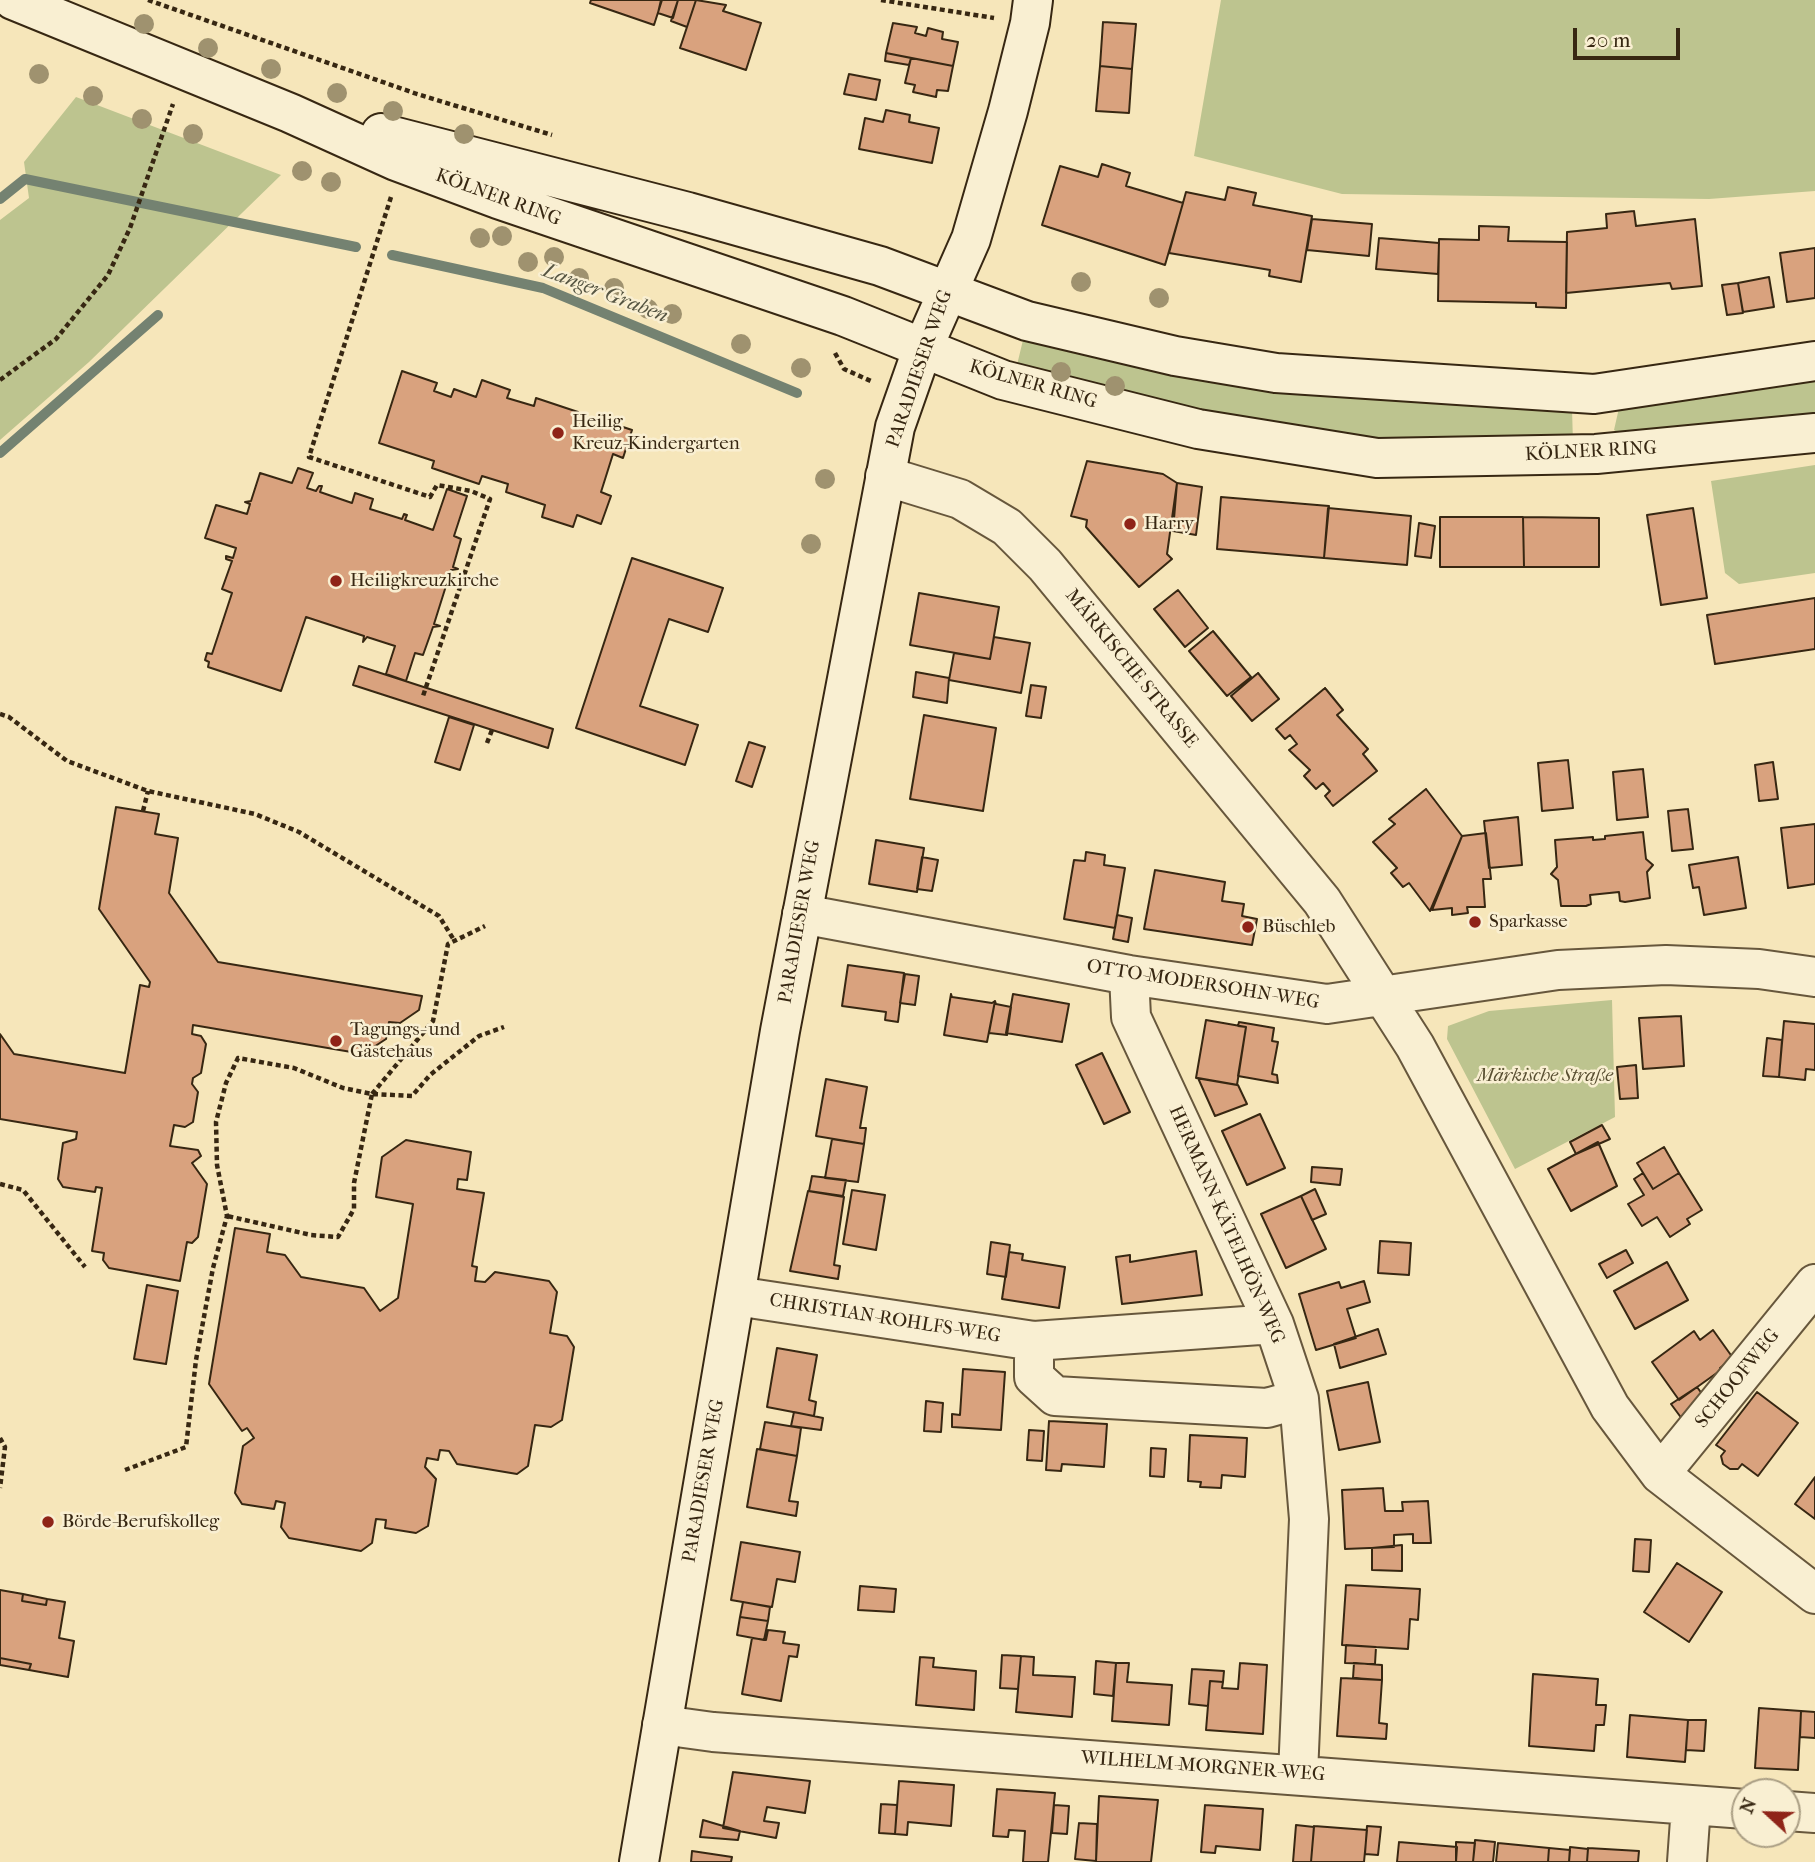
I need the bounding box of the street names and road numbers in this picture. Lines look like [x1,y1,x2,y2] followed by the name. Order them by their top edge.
[432,165,564,231] street label: KÖLNER RING
[882,287,958,451] street label: PARADIESER WEG
[966,356,1100,414] street label: KÖLNER RING
[1525,437,1657,467] street label: KÖLNER RING
[1060,585,1202,753] street label: MÄRKISCHE STRASSE
[774,839,826,1005] street label: PARADIESER WEG
[1085,955,1321,1015] street label: OTTO-MODERSOHN-WEG
[1163,1103,1289,1347] street label: HERMANN-KÄTELHÖN-WEG
[768,1289,1002,1349] street label: CHRISTIAN-ROHLFS-WEG
[1691,1325,1785,1433] street label: SCHOOFWEG
[678,1398,730,1564] street label: PARADIESER WEG
[1080,1747,1326,1787] street label: WILHELM-MORGNER-WEG

